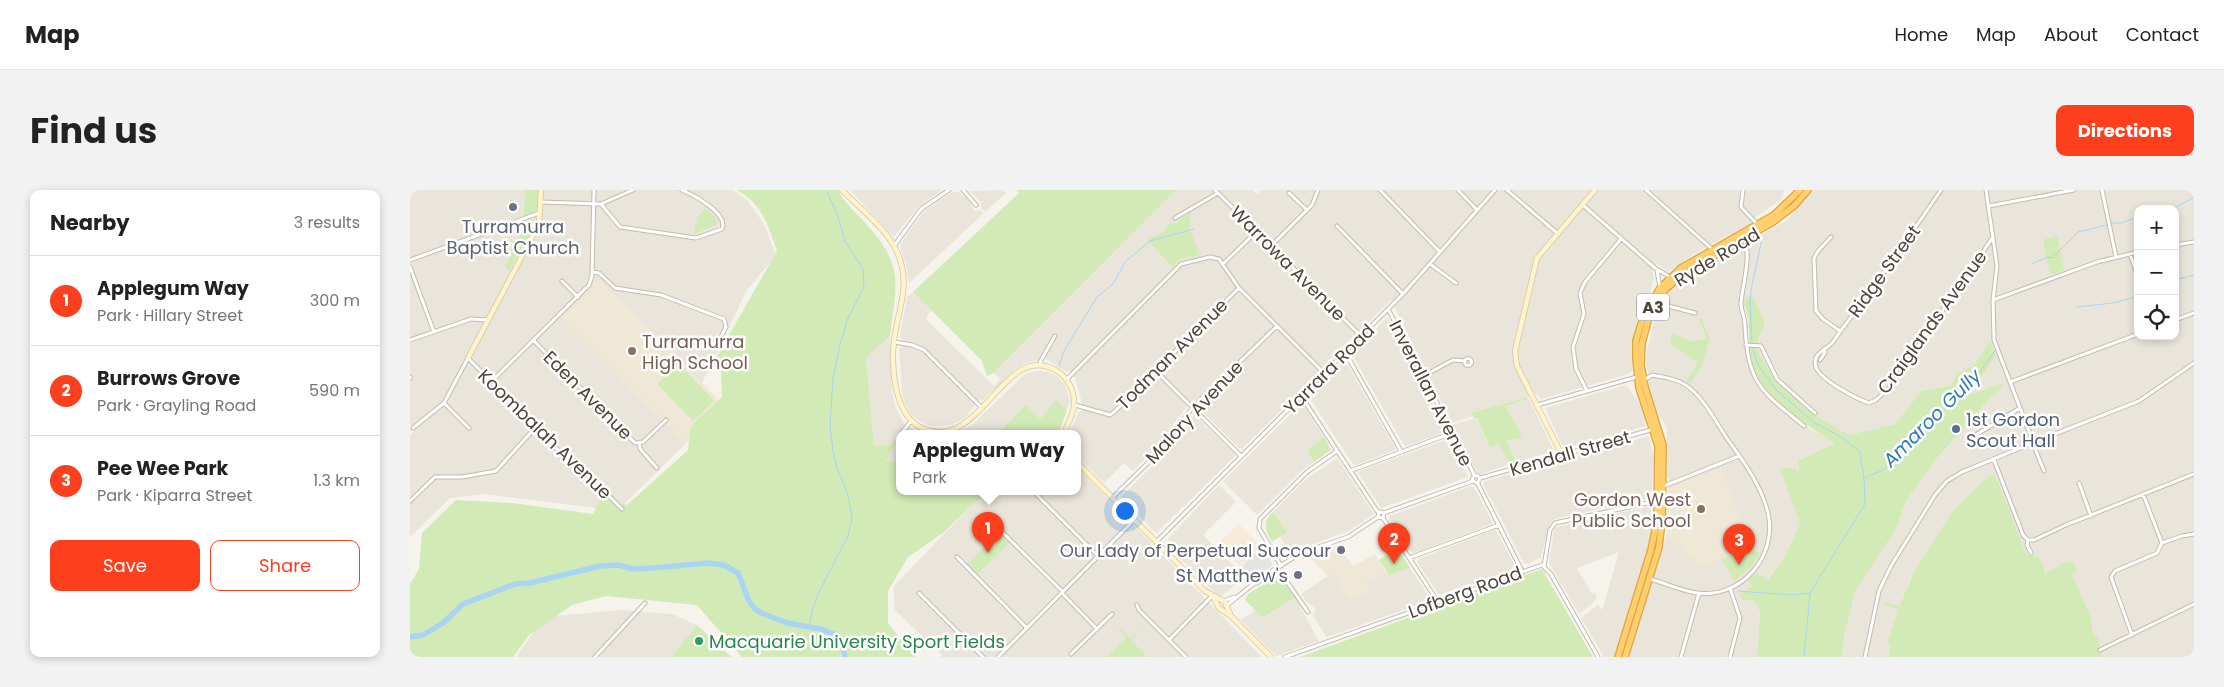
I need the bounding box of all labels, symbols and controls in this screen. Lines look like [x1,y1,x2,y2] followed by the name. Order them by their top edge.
[25,18,80,51] text: Map
[1894,22,1948,47] text: Home
[1976,22,2016,47] text: Map
[2044,22,2098,47] text: About
[2126,22,2199,47] text: Contact
[2056,105,2194,156] button: Directions
[30,106,157,155] text: Find us
[1225,200,1351,326] street label: Warrowa Avenue
[507,201,519,213] marker: Turramurra Baptist Church
[2134,205,2179,340] map controls
[2134,205,2179,250] button: +
[50,208,130,237] text: Nearby
[294,211,360,234] text: 3 results
[446,214,580,260] place label: Turramurra Baptist Church
[1842,220,1926,322] street label: Ridge Street
[1669,222,1765,292] street label: Ryde Road
[1871,245,1993,399] street label: Craiglands Avenue
[2134,250,2179,295] button: −
[97,275,249,302] text: Applegum Way
[63,289,69,312] text: 1
[310,289,360,312] text: 300 m
[1111,293,1233,415] street label: Todman Avenue
[1637,294,1669,320] road number: A3
[2134,295,2179,340] button: locate
[97,304,243,327] text: Park · Hillary Street
[1383,316,1479,470] street label: Inverallan Avenue
[1278,318,1380,420] street label: Yarrara Road
[642,329,748,375] place label: Turramurra High School
[538,345,638,445] street label: Eden Avenue
[626,345,638,357] marker: Turramurra High School
[1140,355,1248,469] street label: Malory Avenue
[1876,362,1988,474] water label: Amaroo Gully
[473,363,617,505] street label: Koombalah Avenue
[97,365,240,392] text: Burrows Grove
[61,379,71,402] text: 2
[309,379,360,402] text: 590 m
[97,394,256,417] text: Park · Grayling Road
[1966,407,2060,453] place label: 1st Gordon Scout Hall
[1950,423,1962,435] marker: 1st Gordon Scout Hall
[1507,424,1633,482] street label: Kendall Street
[896,430,1081,495] popup
[913,437,1064,464] text: Applegum Way
[97,455,228,482] text: Pee Wee Park
[913,466,947,489] text: Park
[61,469,71,492] text: 3
[313,469,360,492] text: 1.3 km
[97,484,252,507] text: Park · Kiparra Street
[1572,487,1691,533] place label: Gordon West Public School
[1112,498,1138,524] your location
[1695,503,1707,515] marker: Gordon West Public School
[972,512,1004,553] pin: 1
[1378,523,1410,564] pin: 2
[1723,524,1755,565] pin: 3
[1060,538,1331,563] place label: Our Lady of Perpetual Succour
[50,540,200,591] button: Save
[210,540,360,591] button: Share
[1335,544,1347,556] marker: Our Lady of Perpetual Succour
[1405,560,1525,624] street label: Lofberg Road
[1176,563,1288,588] place label: St Matthew's
[1292,569,1304,581] marker: St Matthew's
[709,629,1005,654] place label: Macquarie University Sport Fields
[693,635,705,647] marker: Macquarie University Sport Fields

